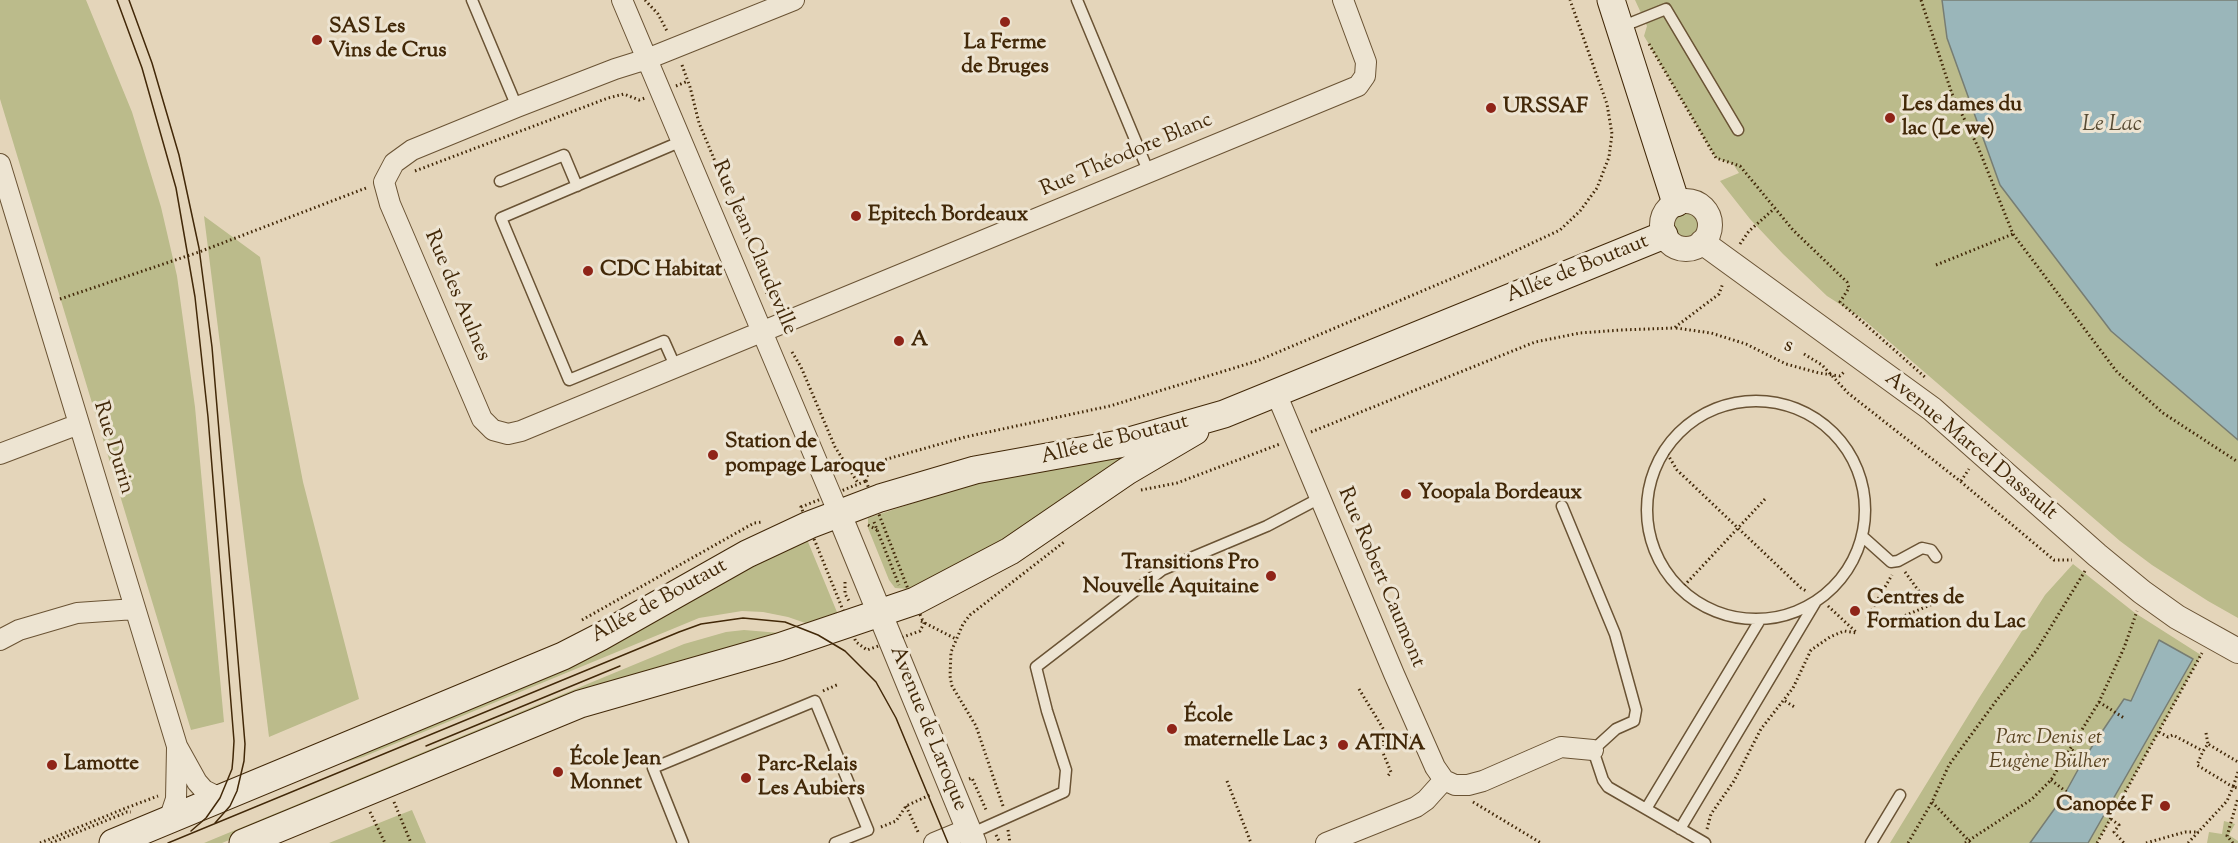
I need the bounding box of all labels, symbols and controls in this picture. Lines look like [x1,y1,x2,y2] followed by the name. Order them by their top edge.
[329,15,447,65] place label: SAS Les Vins de Crus
[998,15,1012,29] marker: La Ferme de Bruges
[961,31,1049,81] place label: La Ferme de Bruges
[310,33,324,47] marker: SAS Les Vins de Crus
[1902,93,2022,143] place label: Les dames du lac (Le we)
[1503,95,1588,121] place label: URSSAF
[1484,101,1498,115] marker: URSSAF
[1037,108,1217,204] street label: Rue Théodore Blanc
[1883,111,1897,125] marker: Les dames du lac (Le we)
[2082,113,2142,139] water label: Le Lac
[705,157,801,339] street label: Rue Jean Claudeville
[868,203,1028,229] place label: Epitech Bordeaux
[849,209,863,223] marker: Epitech Bordeaux
[417,227,495,365] street label: Rue des Aulnes
[1503,230,1653,310] street label: Allée de Boutaut
[600,258,722,284] place label: CDC Habitat
[581,264,595,278] marker: CDC Habitat
[911,328,928,354] place label: A
[892,334,906,348] marker: A
[1780,334,1796,360] street label: s
[1878,367,2062,527] street label: Avenue Marcel Dassault
[86,399,138,497] street label: Rue Durin
[1039,410,1191,472] street label: Allée de Boutaut
[725,430,886,480] place label: Station de pompage Laroque
[706,448,720,462] marker: Station de pompage Laroque
[1418,481,1582,507] place label: Yoopala Bordeaux
[1331,484,1429,672] street label: Rue Robert Caumont
[1399,487,1413,501] marker: Yoopala Bordeaux
[1083,551,1259,601] place label: Transitions Pro Nouvelle Aquitaine
[588,554,732,650] street label: Allée de Boutaut
[1264,569,1278,583] marker: Transitions Pro Nouvelle Aquitaine
[1867,586,2026,636] place label: Centres de Formation du Lac
[1848,604,1862,618] marker: Centres de Formation du Lac
[882,643,972,815] street label: Avenue de Laroque
[1184,704,1328,754] place label: École maternelle Lac 3
[1165,722,1179,736] marker: École maternelle Lac 3
[1989,726,2109,776] park label: Parc Denis et Eugène Bülher
[1355,732,1425,758] place label: ATINA
[1336,738,1350,752] marker: ATINA
[570,747,661,797] place label: École Jean Monnet
[64,752,139,778] place label: Lamotte
[758,753,865,803] place label: Parc-Relais Les Aubiers
[45,758,59,772] marker: Lamotte
[551,765,565,779] marker: École Jean Monnet
[739,771,753,785] marker: Parc-Relais Les Aubiers
[2056,793,2153,819] place label: Canopée F
[2158,799,2172,813] marker: Canopée F

